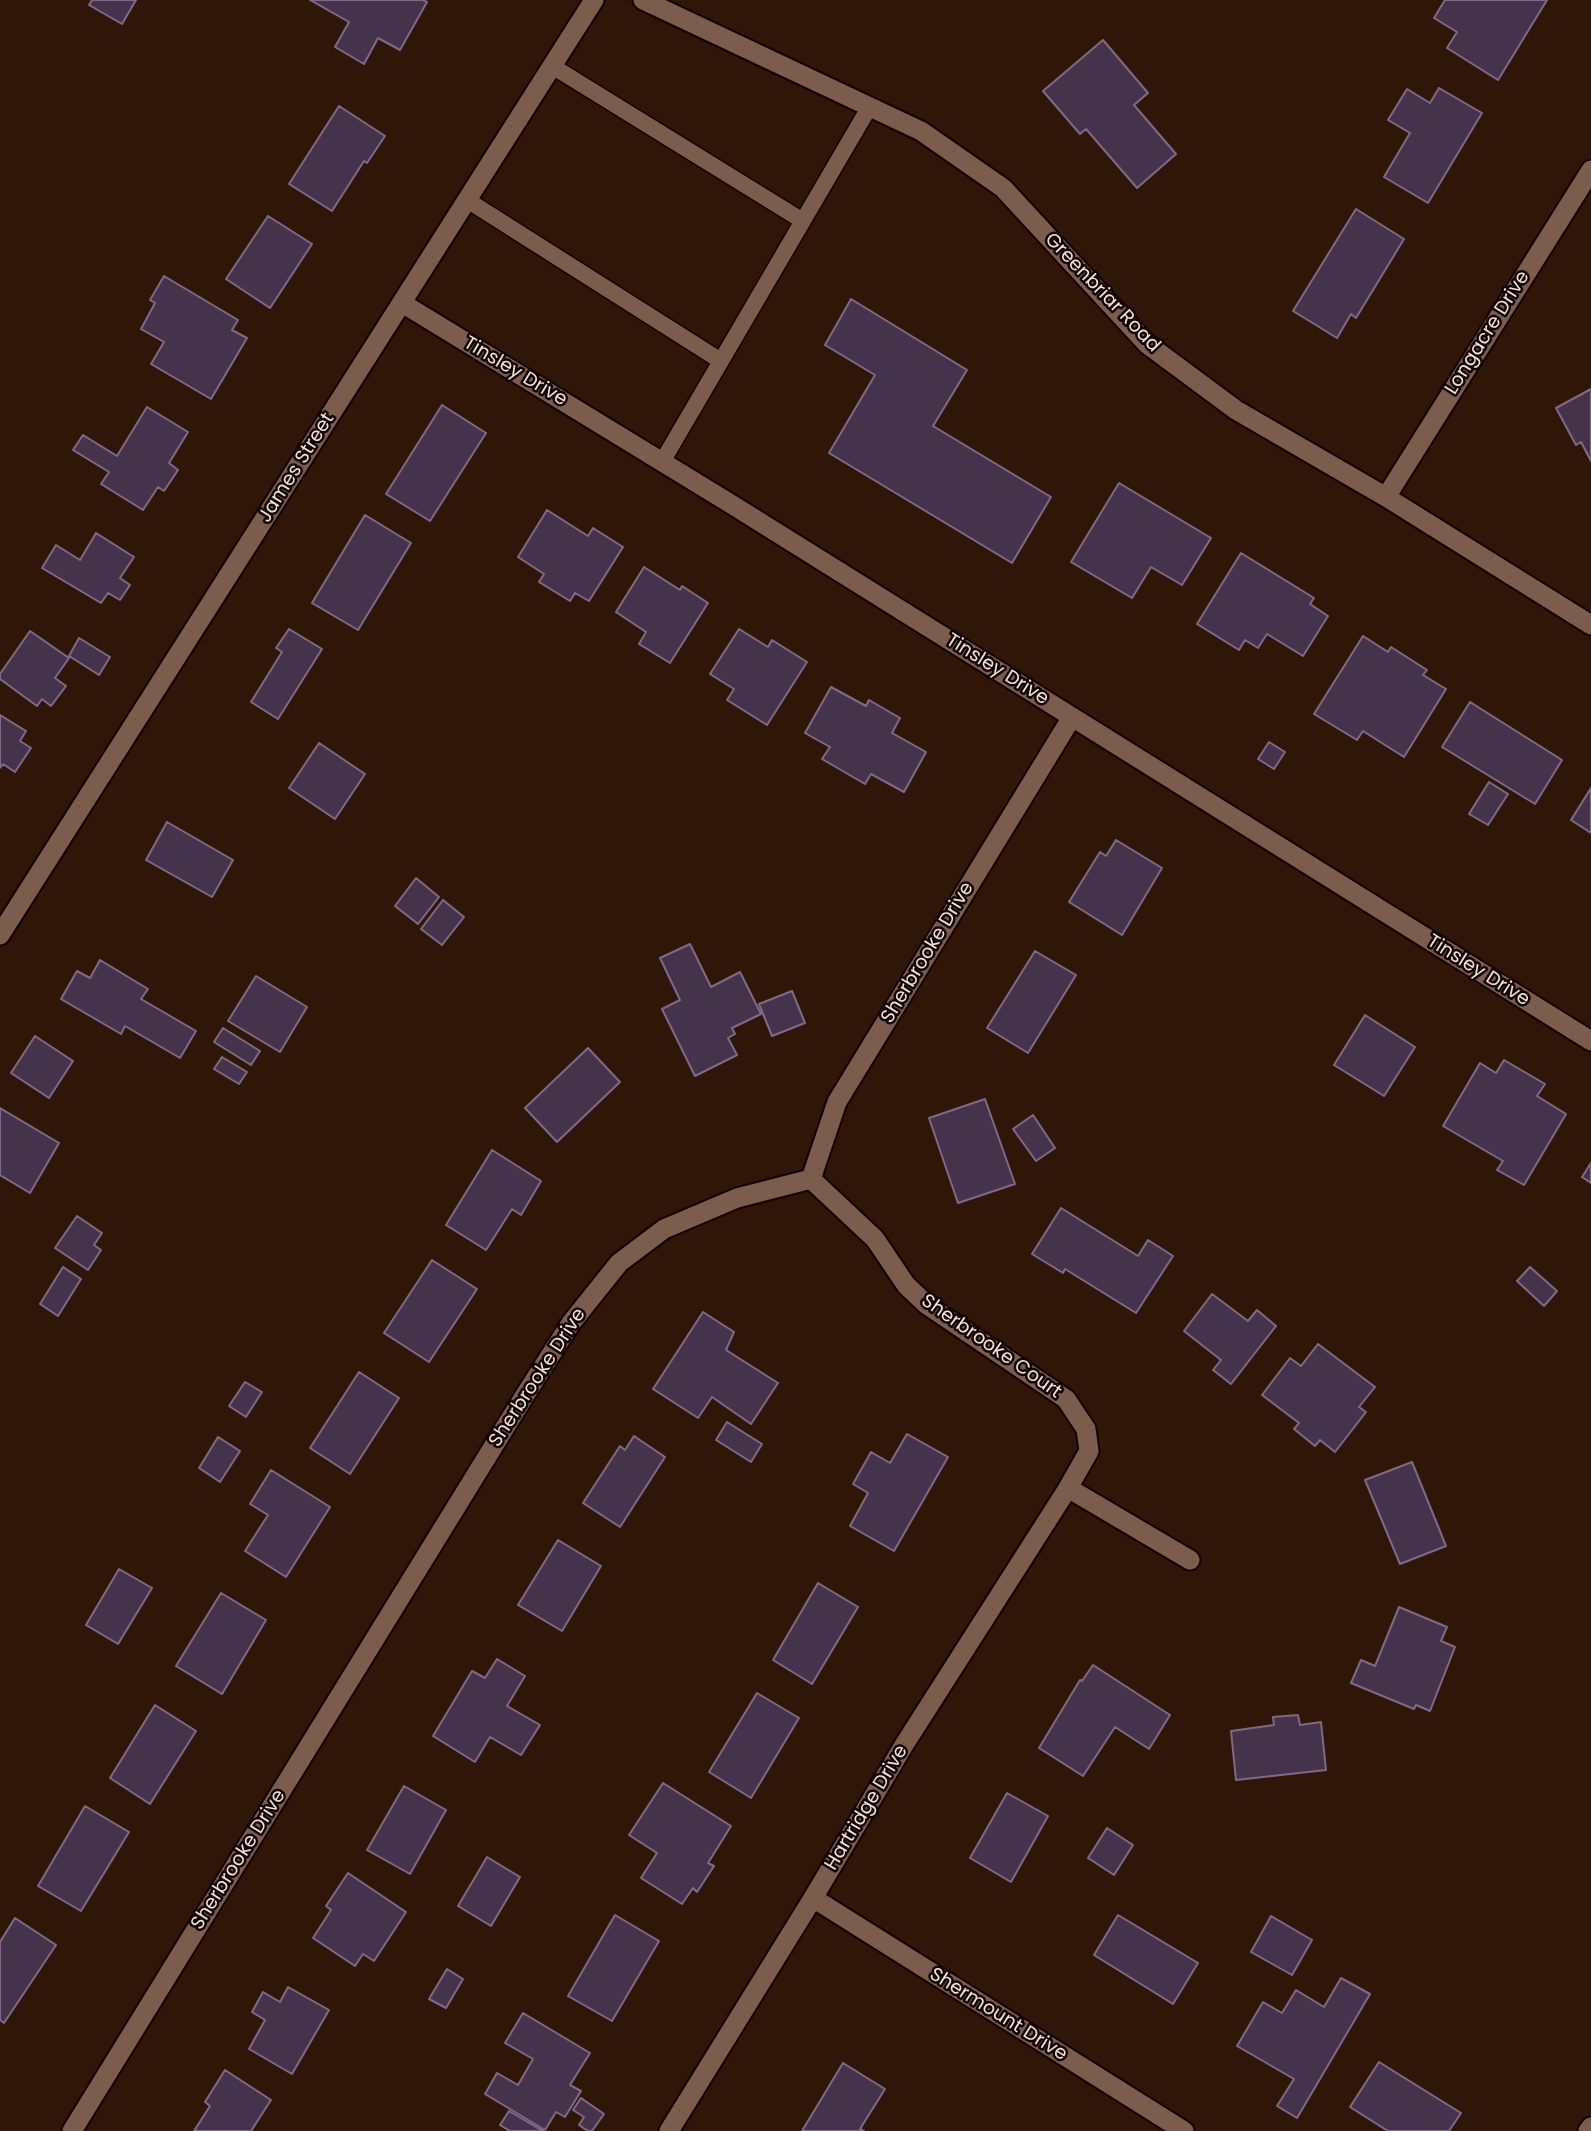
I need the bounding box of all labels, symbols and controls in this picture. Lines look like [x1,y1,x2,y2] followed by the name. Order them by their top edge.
[1039,229,1165,357] street label: Greenbriar Road
[1441,267,1535,399] street label: Longacre Drive
[459,332,571,412] street label: Tinsley Drive
[254,409,340,527] street label: James Street
[941,629,1053,711] street label: Tinsley Drive
[877,878,979,1028] street label: Sherbrooke Drive
[1422,930,1534,1012] street label: Tinsley Drive
[916,1290,1066,1404] street label: Sherbrooke Court
[485,1304,591,1452] street label: Sherbrooke Drive
[821,1741,913,1875] street label: Hartridge Drive
[187,1786,291,1934] street label: Sherbrooke Drive
[925,1964,1071,2066] street label: Shermount Drive

